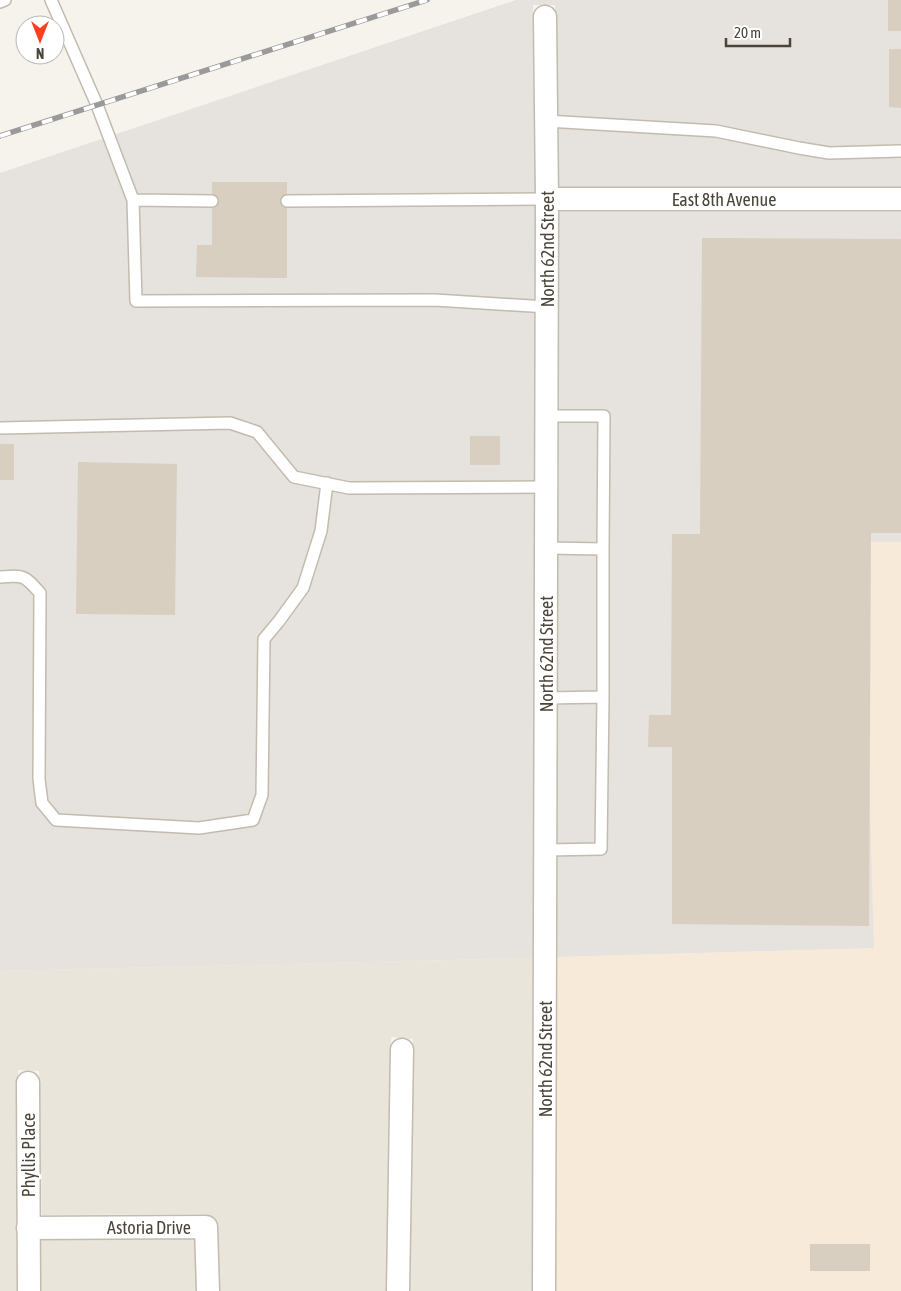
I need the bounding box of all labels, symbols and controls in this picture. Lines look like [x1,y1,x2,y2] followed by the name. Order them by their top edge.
[15,15,65,65] north arrow
[726,15,790,47] scale bar
[734,24,761,41] text: 20 m
[36,45,44,61] text: N
[672,189,776,210] street label: East 8th Avenue
[537,191,558,307] street label: North 62nd Street
[536,596,557,712] street label: North 62nd Street
[535,1001,556,1117] street label: North 62nd Street
[18,1113,39,1197] street label: Phyllis Place
[107,1217,191,1238] street label: Astoria Drive

